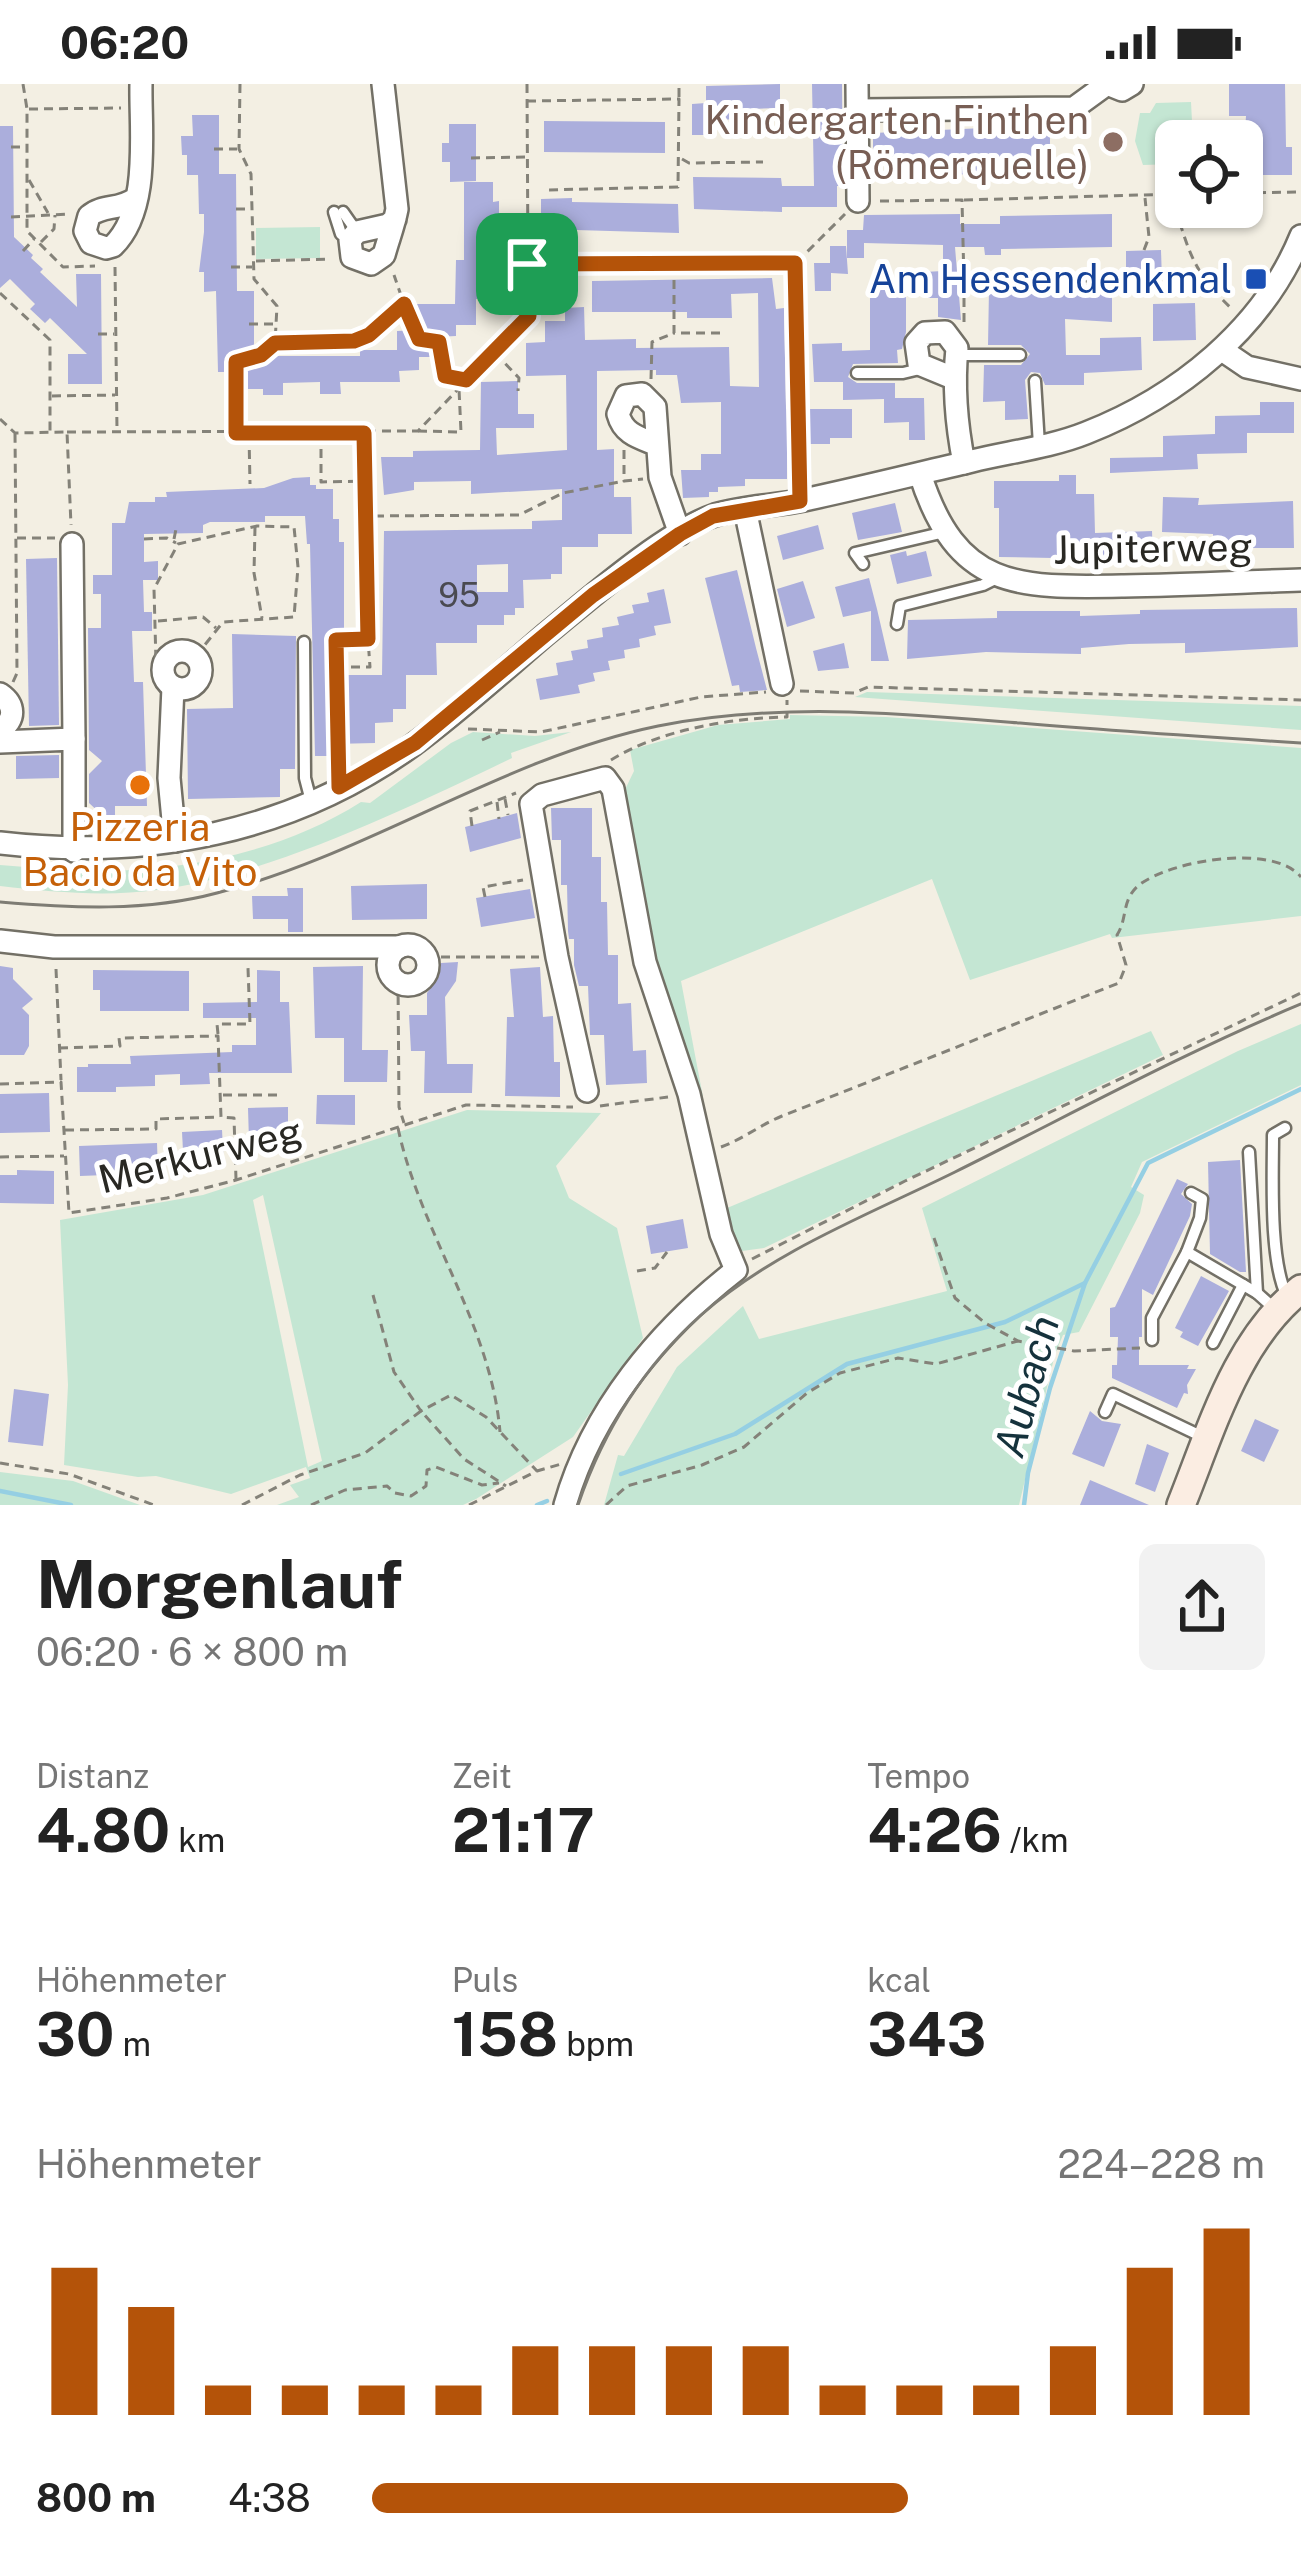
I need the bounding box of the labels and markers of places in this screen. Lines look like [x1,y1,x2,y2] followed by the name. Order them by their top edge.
[704,97,1089,188] place label: Kindergarten Finthen (Römerquelle)
[1100,129,1126,155] marker: Kindergarten Finthen (Römerquelle)
[476,213,578,315] pin
[869,256,1232,302] place label: Am Hessendenkmal
[1243,266,1269,292] marker: Am Hessendenkmal
[127,772,153,798] marker: Pizzeria Bacio da Vito
[22,804,258,895] place label: Pizzeria Bacio da Vito

